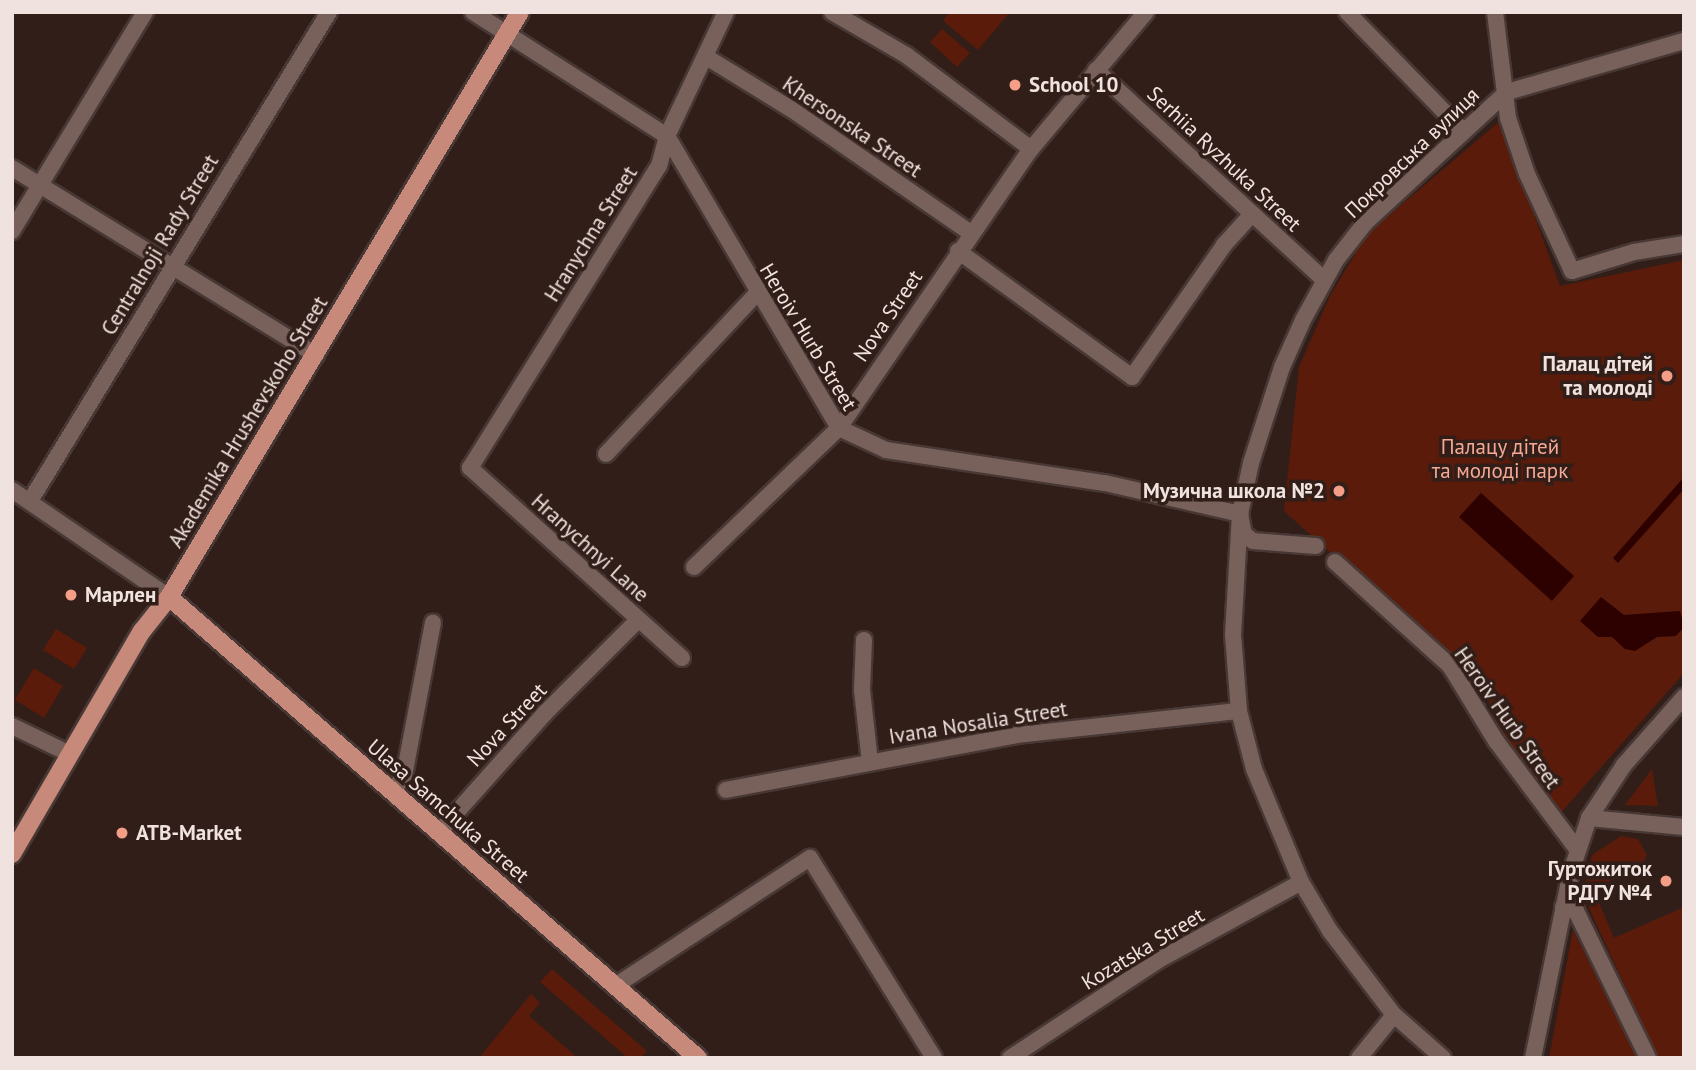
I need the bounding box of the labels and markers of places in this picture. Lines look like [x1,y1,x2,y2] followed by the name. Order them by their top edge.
[1029,72,1119,98] place label: School 10
[1007,77,1023,93] marker: School 10
[1543,351,1653,401] place label: Палац дітей та молоді
[1659,368,1675,384] marker: Палац дітей та молоді
[1143,478,1325,504] place label: Музична школа №2
[1331,483,1347,499] marker: Музична школа №2
[85,582,156,608] place label: Марлен
[63,587,79,603] marker: Марлен
[136,820,242,846] place label: ATB-Market
[114,825,130,841] marker: ATB-Market
[1548,856,1652,906] place label: Гуртожиток РДГУ №4
[1658,873,1674,889] marker: Гуртожиток РДГУ №4

